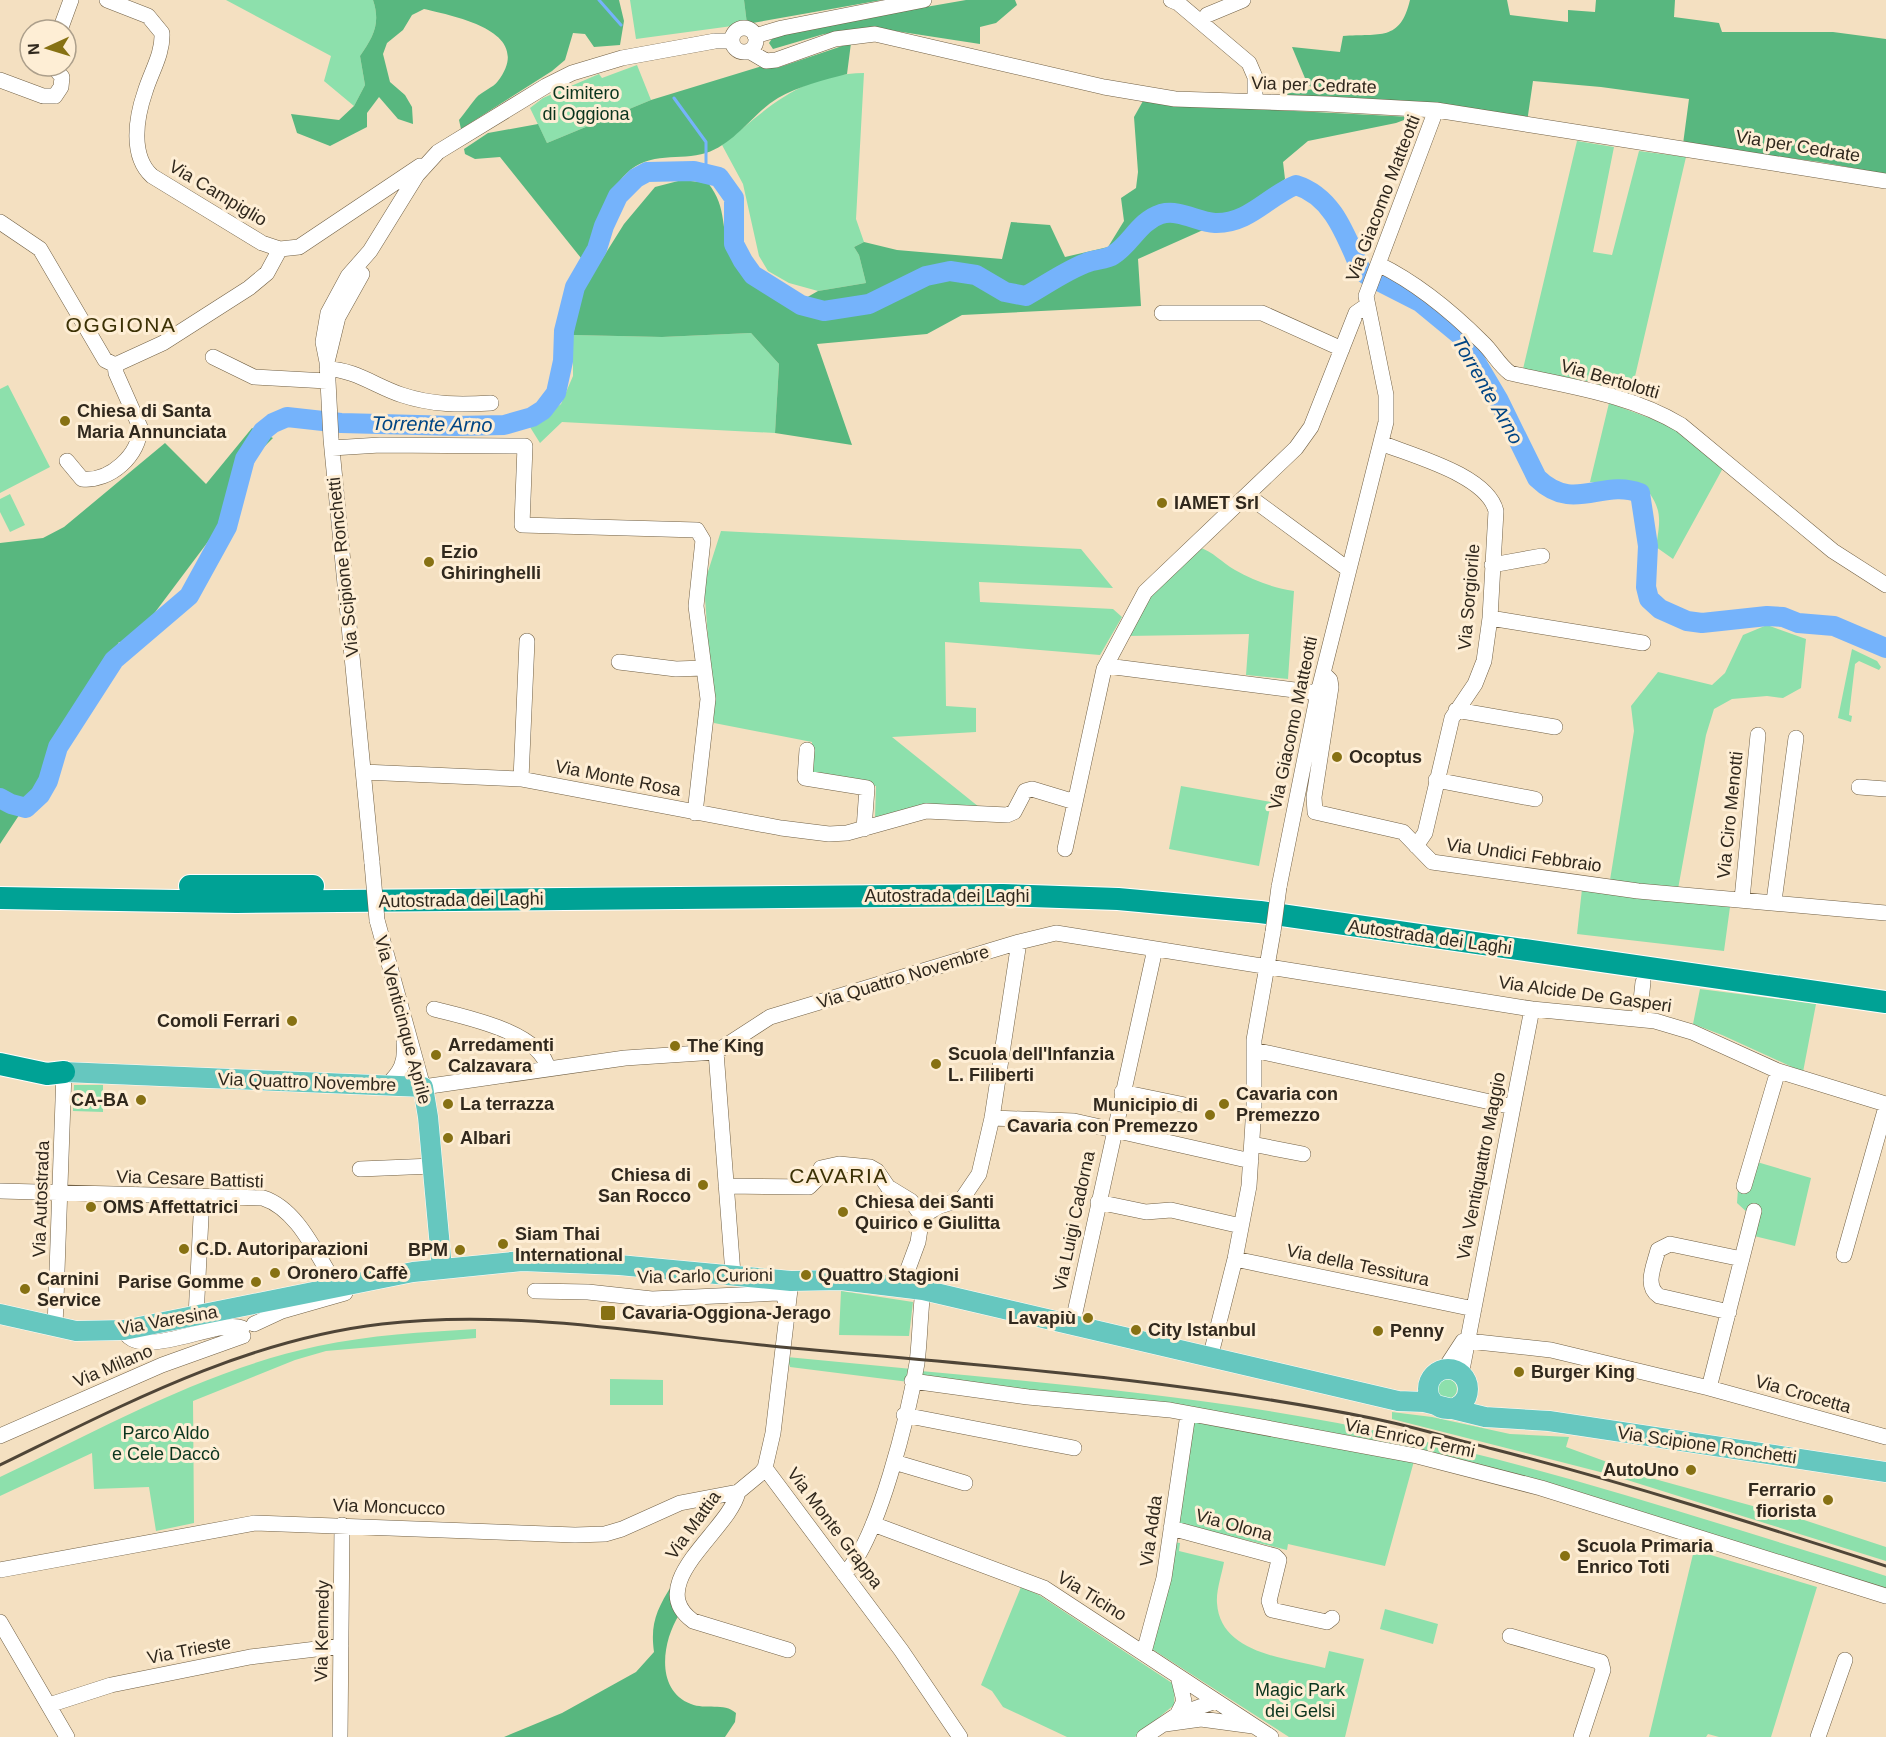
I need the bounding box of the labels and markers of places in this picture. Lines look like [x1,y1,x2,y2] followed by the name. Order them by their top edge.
[77,401,227,442] place label: Chiesa di Santa Maria Annunciata
[58,414,72,428] marker: Chiesa di Santa Maria Annunciata
[1174,493,1259,513] place label: IAMET Srl
[1155,496,1169,510] marker: IAMET Srl
[441,542,541,583] place label: Ezio Ghiringhelli
[422,555,436,569] marker: Ezio Ghiringhelli
[1349,747,1422,767] place label: Ocoptus
[1330,750,1344,764] marker: Ocoptus
[157,1011,280,1031] place label: Comoli Ferrari
[285,1014,299,1028] marker: Comoli Ferrari
[448,1035,554,1076] place label: Arredamenti Calzavara
[687,1036,764,1056] place label: The King
[668,1039,682,1053] marker: The King
[948,1044,1115,1085] place label: Scuola dell'Infanzia L. Filiberti
[429,1048,443,1062] marker: Arredamenti Calzavara
[929,1057,943,1071] marker: Scuola dell'Infanzia L. Filiberti
[1236,1084,1338,1125] place label: Cavaria con Premezzo
[71,1090,129,1110] place label: CA-BA
[134,1093,148,1107] marker: CA-BA
[460,1094,555,1114] place label: La terrazza
[1007,1095,1198,1136] place label: Municipio di Cavaria con Premezzo
[441,1097,455,1111] marker: La terrazza
[1217,1097,1231,1111] marker: Cavaria con Premezzo
[1203,1108,1217,1122] marker: Municipio di Cavaria con Premezzo
[460,1128,511,1148] place label: Albari
[441,1131,455,1145] marker: Albari
[598,1165,691,1206] place label: Chiesa di San Rocco
[696,1178,710,1192] marker: Chiesa di San Rocco
[855,1192,1001,1233] place label: Chiesa dei Santi Quirico e Giulitta
[103,1197,238,1217] place label: OMS Affettatrici
[84,1200,98,1214] marker: OMS Affettatrici
[836,1205,850,1219] marker: Chiesa dei Santi Quirico e Giulitta
[515,1224,623,1265] place label: Siam Thai International
[496,1237,510,1251] marker: Siam Thai International
[196,1239,368,1259] place label: C.D. Autoriparazioni
[408,1240,448,1260] place label: BPM
[177,1242,191,1256] marker: C.D. Autoriparazioni
[453,1243,467,1257] marker: BPM
[287,1263,408,1283] place label: Oronero Caffè
[818,1265,959,1285] place label: Quattro Stagioni
[268,1266,282,1280] marker: Oronero Caffè
[799,1268,813,1282] marker: Quattro Stagioni
[37,1269,101,1310] place label: Carnini Service
[118,1272,244,1292] place label: Parise Gomme
[249,1275,263,1289] marker: Parise Gomme
[18,1282,32,1296] marker: Carnini Service
[622,1303,831,1323] place label: Cavaria-Oggiona-Jerago
[599,1304,617,1322] marker: Cavaria-Oggiona-Jerago
[1008,1308,1076,1328] place label: Lavapiù
[1081,1311,1095,1325] marker: Lavapiù
[1148,1320,1256,1340] place label: City Istanbul
[1390,1321,1444,1341] place label: Penny
[1129,1323,1143,1337] marker: City Istanbul
[1371,1324,1385,1338] marker: Penny
[1531,1362,1635,1382] place label: Burger King
[1512,1365,1526,1379] marker: Burger King
[1603,1460,1679,1480] place label: AutoUno
[1684,1463,1698,1477] marker: AutoUno
[1748,1480,1817,1521] place label: Ferrario fiorista
[1821,1493,1835,1507] marker: Ferrario fiorista
[1577,1536,1714,1577] place label: Scuola Primaria Enrico Toti
[1558,1549,1572,1563] marker: Scuola Primaria Enrico Toti

